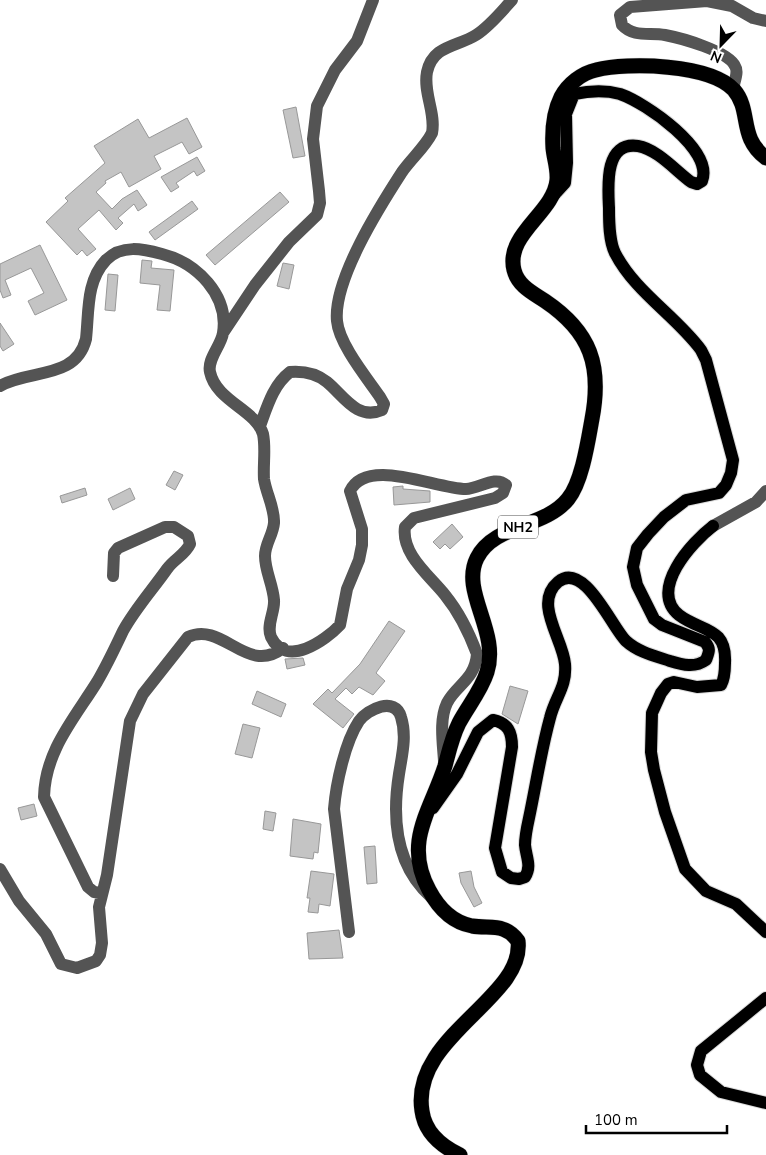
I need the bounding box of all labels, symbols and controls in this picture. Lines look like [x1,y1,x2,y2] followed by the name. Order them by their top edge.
[696,20,746,70] north arrow
[708,46,725,67] text: N
[498,516,538,538] road number: NH2
[586,1102,727,1134] scale bar
[594,1110,638,1130] text: 100 m

